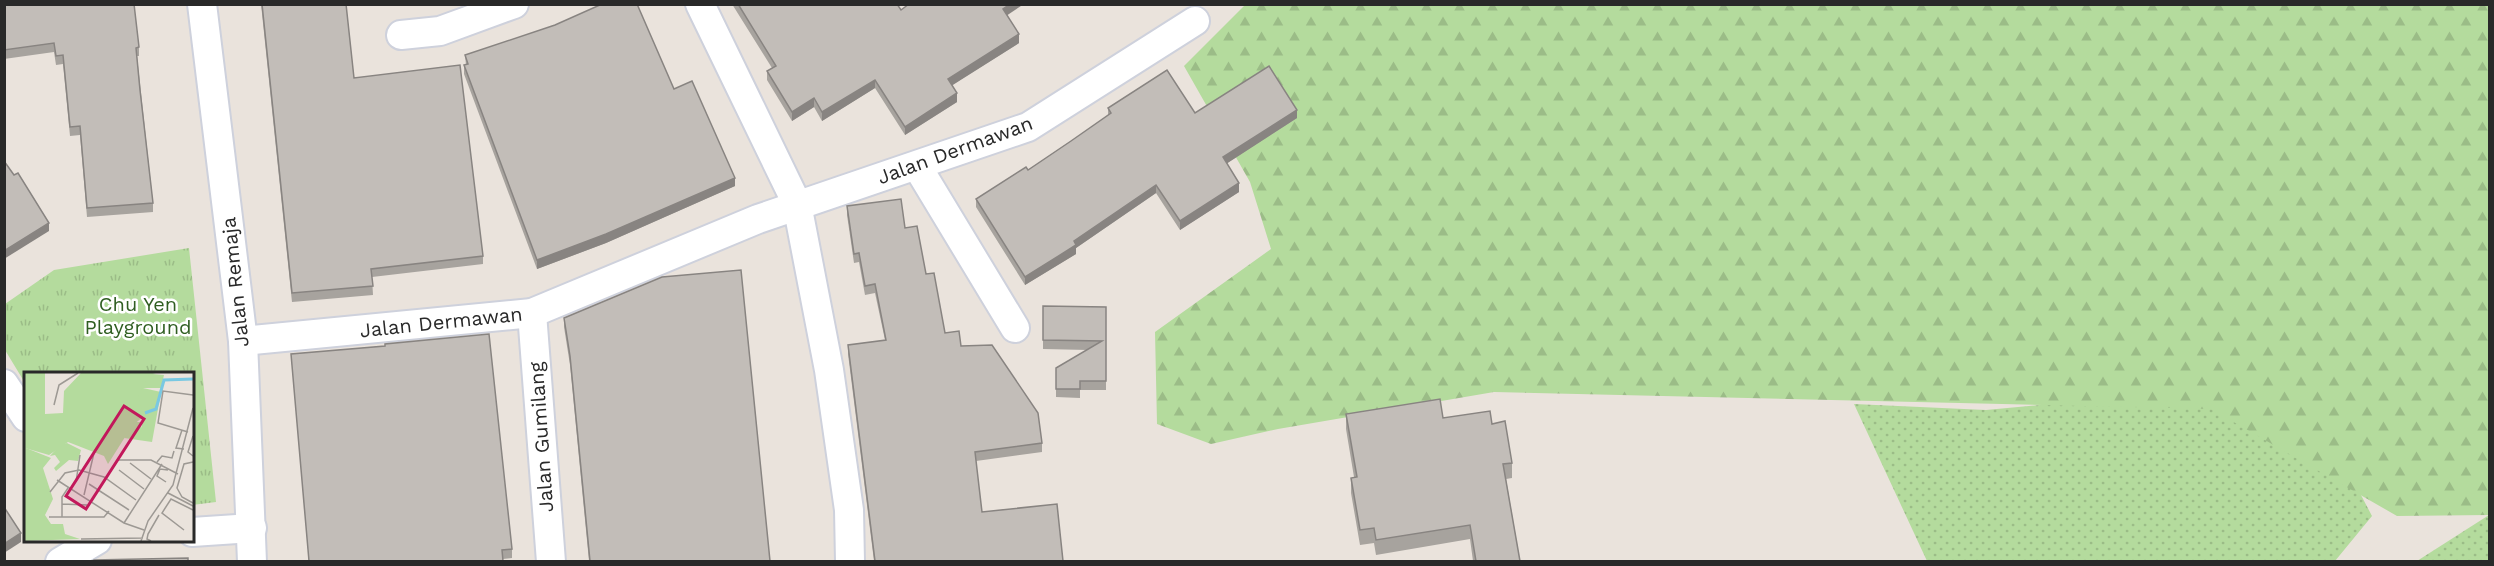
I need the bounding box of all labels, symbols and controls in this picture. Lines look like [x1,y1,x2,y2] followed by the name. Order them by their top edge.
[874,111,1036,189] street label: Jalan Dermawan
[216,216,254,348] street label: Jalan Remaja
[84,292,192,339] park label: Chu Yen Playground
[358,302,524,342] street label: Jalan Dermawan
[524,361,558,513] street label: Jalan Gumilang
[24,372,194,542] inset map

